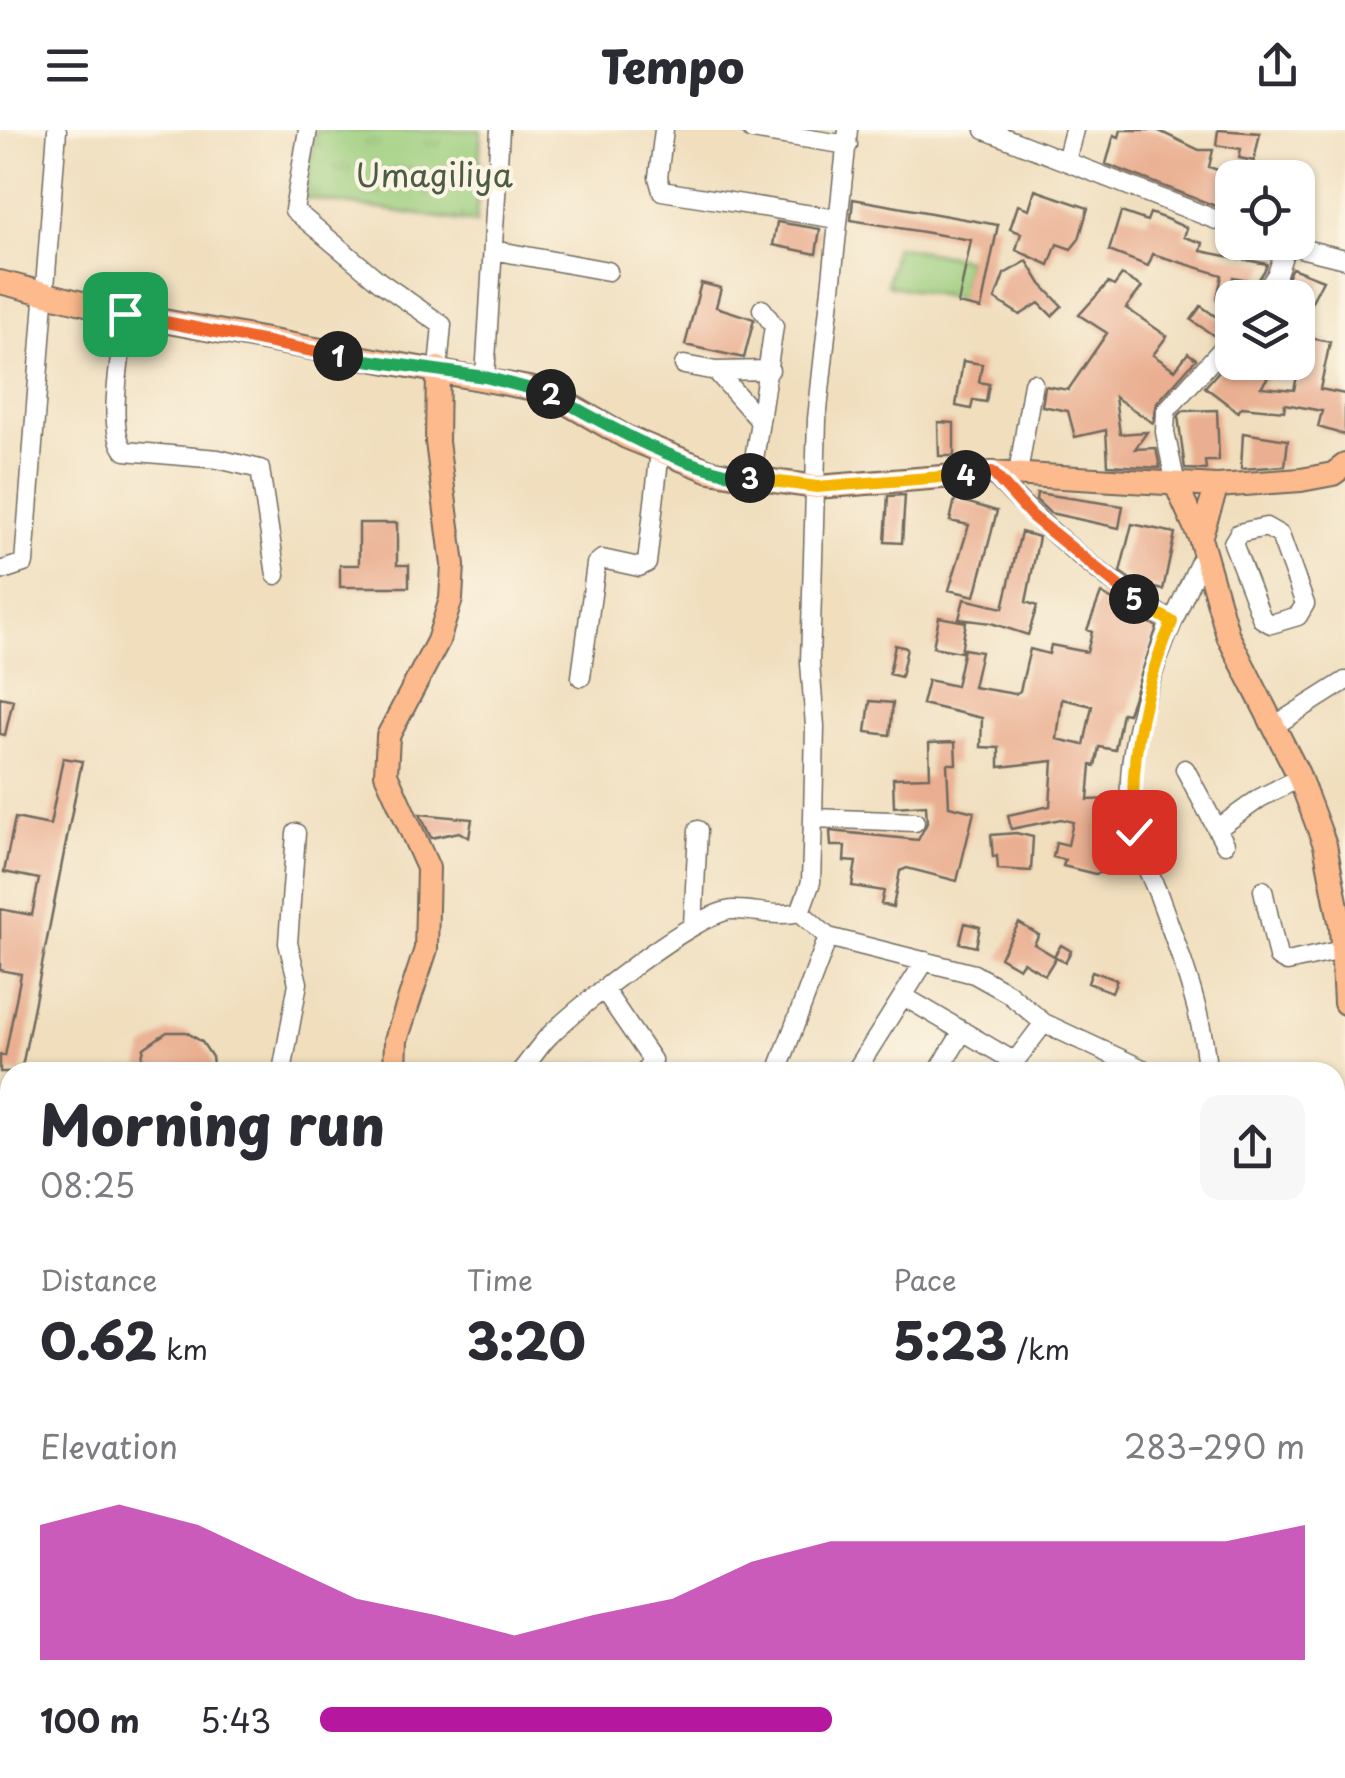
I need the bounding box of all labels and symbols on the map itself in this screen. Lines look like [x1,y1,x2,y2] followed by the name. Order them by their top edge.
[355,150,513,198] park label: Umagiliya
[83,272,168,357] pin
[313,331,363,381] pin: 1
[526,369,576,419] pin: 2
[941,450,991,500] pin: 4
[725,453,775,503] pin: 3
[1109,574,1159,624] pin: 5
[1092,790,1177,875] pin

